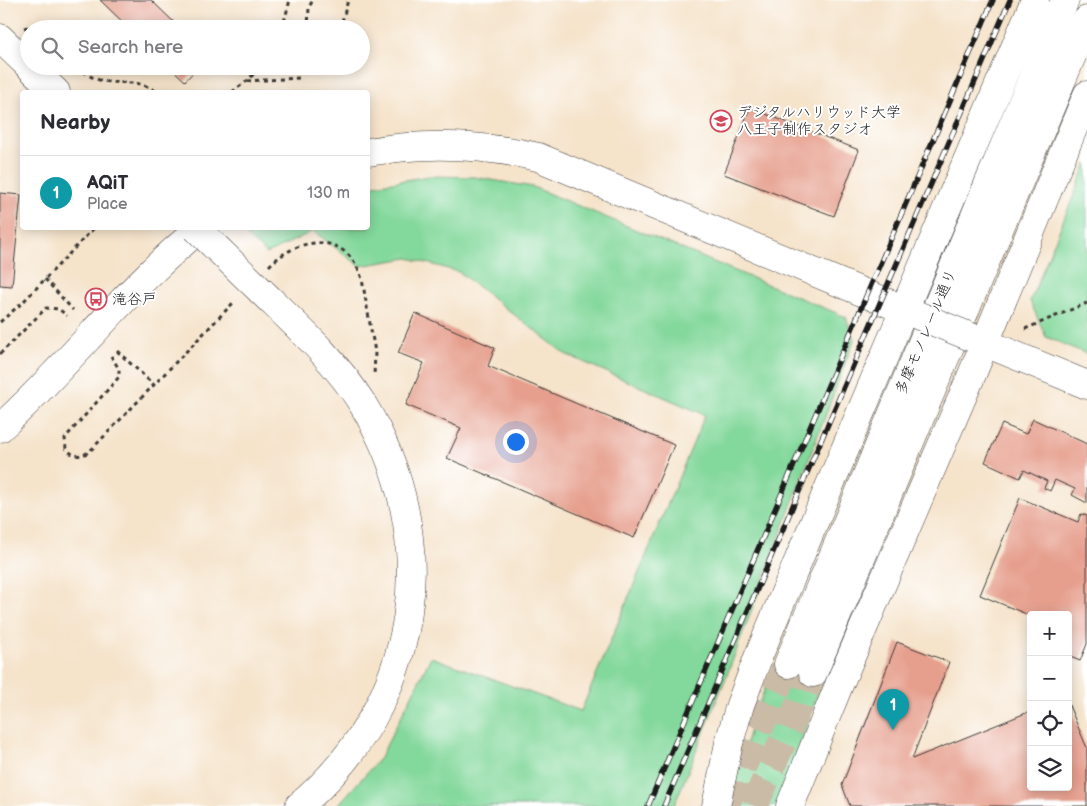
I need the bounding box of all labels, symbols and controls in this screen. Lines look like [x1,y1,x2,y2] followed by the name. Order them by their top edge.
[20,20,370,75] search box
[38,34,66,62] icon: search
[78,36,183,59] text: Search here
[737,103,901,139] place label: デジタルハリウッド大学 八王子制作スタジオ
[709,109,733,133] school or university icon: デジタルハリウッド大学 八王子制作スタジオ
[40,110,110,135] text: Nearby
[87,172,128,195] text: AQiT
[53,184,59,203] text: 1
[307,184,350,203] text: 130 m
[87,195,128,214] text: Place
[891,267,961,397] street label: 多摩モノレール通り
[84,287,108,311] bus stop icon: 滝谷戸
[112,290,157,309] place label: 滝谷戸
[503,429,529,455] your location
[1027,611,1072,791] map controls
[1027,611,1072,656] button: +
[1027,656,1072,701] button: −
[877,689,909,730] pin: 1
[1027,701,1072,746] button: locate
[1027,746,1072,791] button: layers

